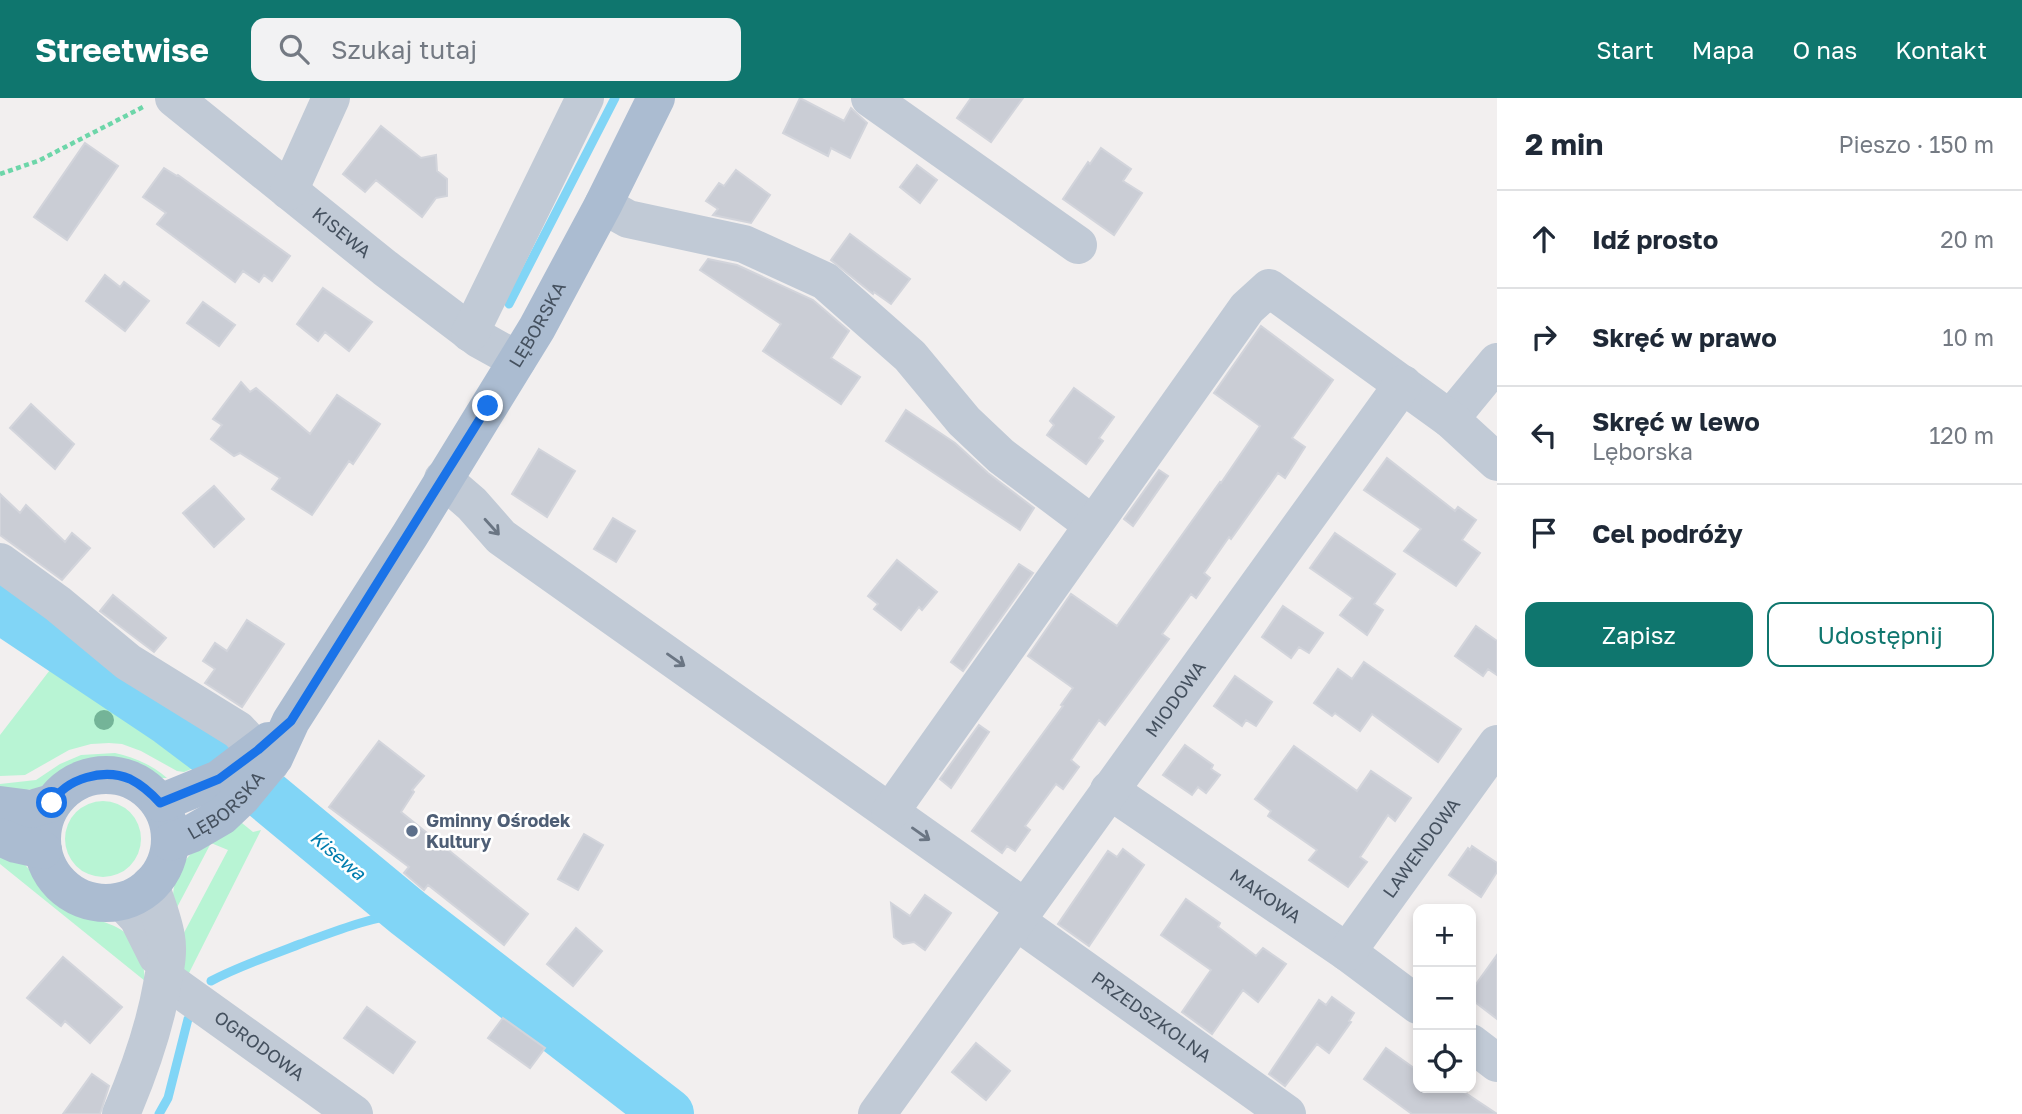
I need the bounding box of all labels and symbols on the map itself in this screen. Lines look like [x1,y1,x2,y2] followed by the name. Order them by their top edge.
[308,202,376,262] street label: KISEWA
[504,278,570,371] street label: LĘBORSKA
[472,390,503,421] route end
[484,518,500,536] one-way arrow
[666,653,685,667] one-way arrow
[1140,657,1210,741] street label: MIODOWA
[183,766,269,844] street label: LĘBORSKA
[36,787,67,818] route start
[1378,793,1464,902] street label: LAWENDOWA
[426,809,571,852] place label: Gminny Ośrodek Kultury
[404,823,420,839] marker: Gminny Ośrodek Kultury
[306,825,372,885] water label: Kisewa
[911,827,930,841] one-way arrow
[1226,864,1305,927] street label: MAKOWA
[1088,966,1216,1067] street label: PRZEDSZKOLNA
[210,1006,309,1085] street label: OGRODOWA

